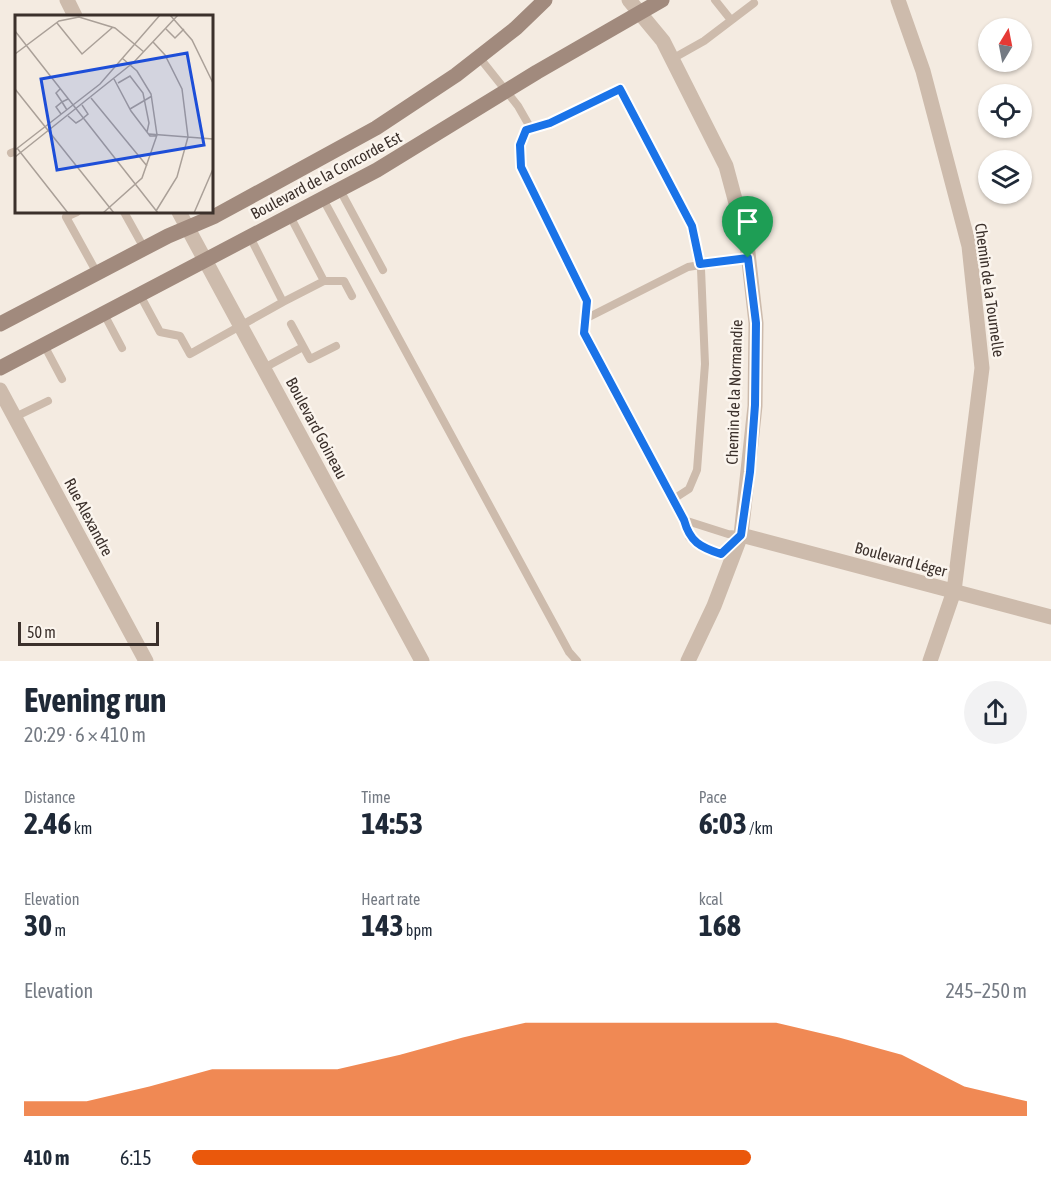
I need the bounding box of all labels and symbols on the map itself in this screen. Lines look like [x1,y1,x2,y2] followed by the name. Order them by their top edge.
[15,15,213,213] inset map
[978,18,1032,72] north arrow
[248,127,405,222] street label: Boulevard de la Concorde Est
[722,196,773,258] pin
[972,222,1008,358] street label: Chemin de la Tournelle
[722,319,746,465] street label: Chemin de la Normandie
[283,374,351,482] street label: Boulevard Goineau
[61,475,117,559] street label: Rue Alexandre
[853,538,949,581] street label: Boulevard Léger
[18,619,159,646] scale bar

